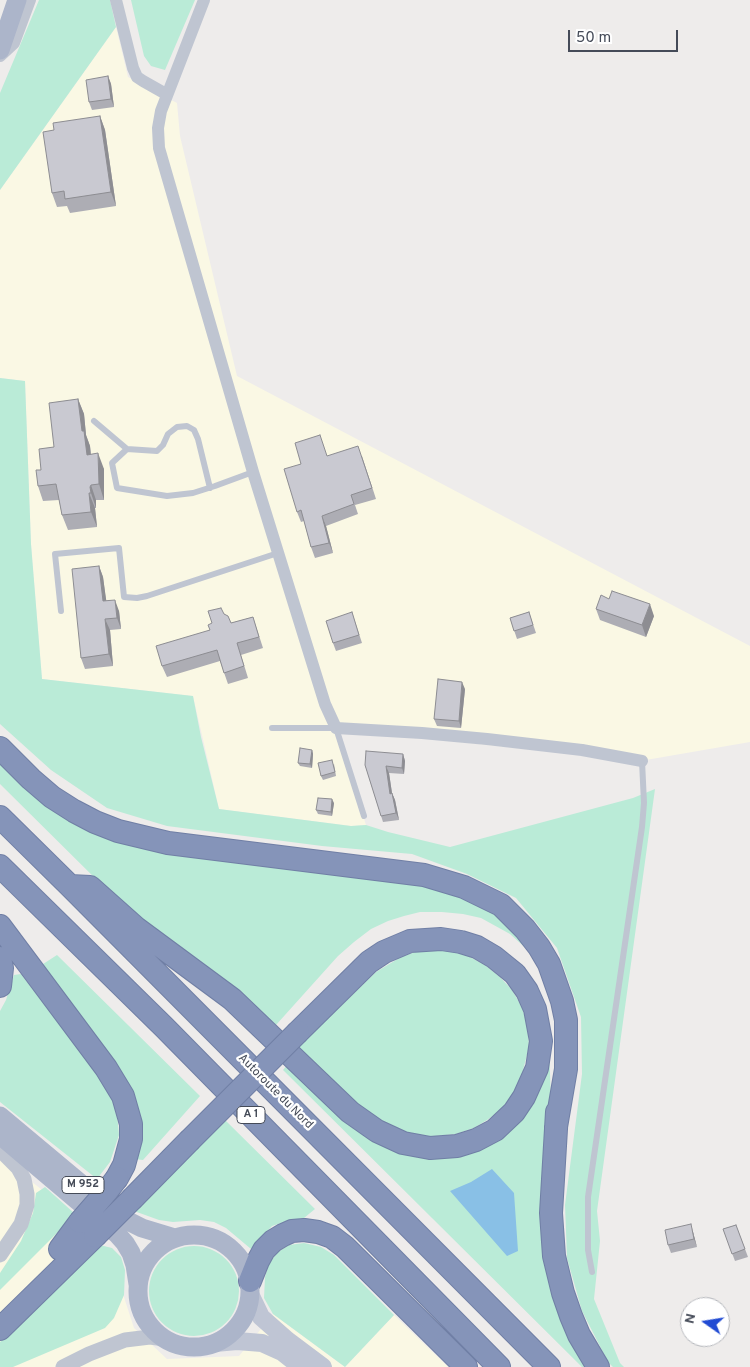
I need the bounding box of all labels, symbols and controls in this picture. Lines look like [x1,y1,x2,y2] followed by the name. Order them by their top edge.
[570,20,680,52] scale bar
[576,29,611,48] text: 50 m
[235,1052,315,1132] street label: Autoroute du Nord
[237,1106,265,1124] road number: A 1
[62,1176,104,1194] road number: M 952
[680,1297,730,1347] north arrow
[681,1312,700,1326] text: N

